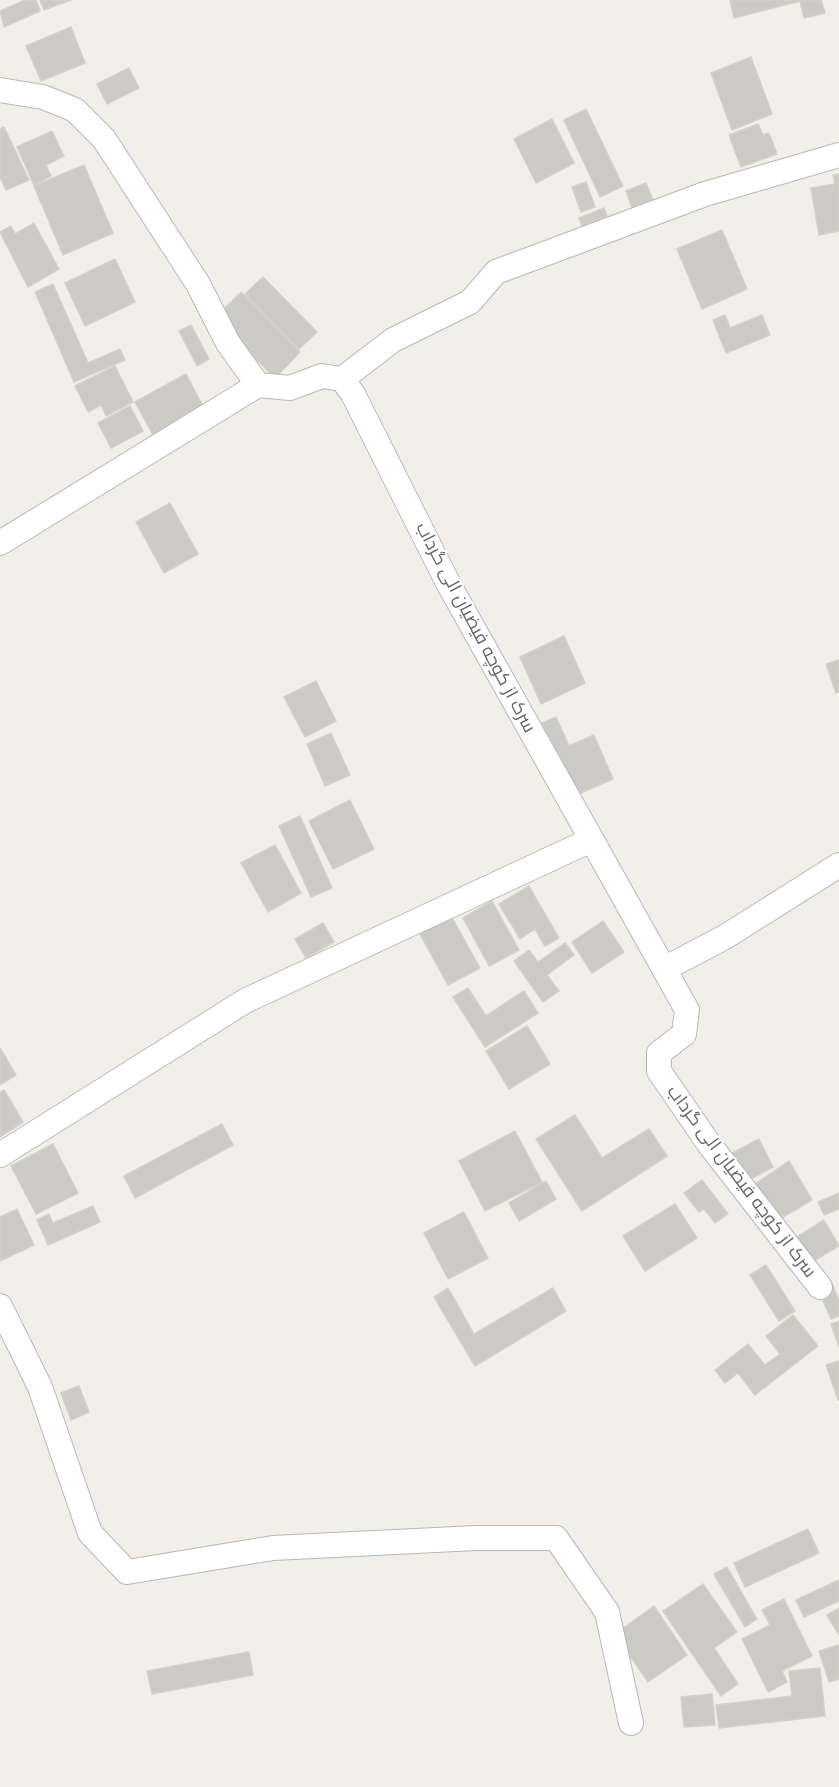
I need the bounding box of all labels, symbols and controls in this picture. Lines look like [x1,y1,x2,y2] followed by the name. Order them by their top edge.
[410,519,540,737] street label: سرک از کوچه فیضیان الی گرداب
[662,1082,820,1282] street label: سرک از کوچه فیضیان الی گرداب

